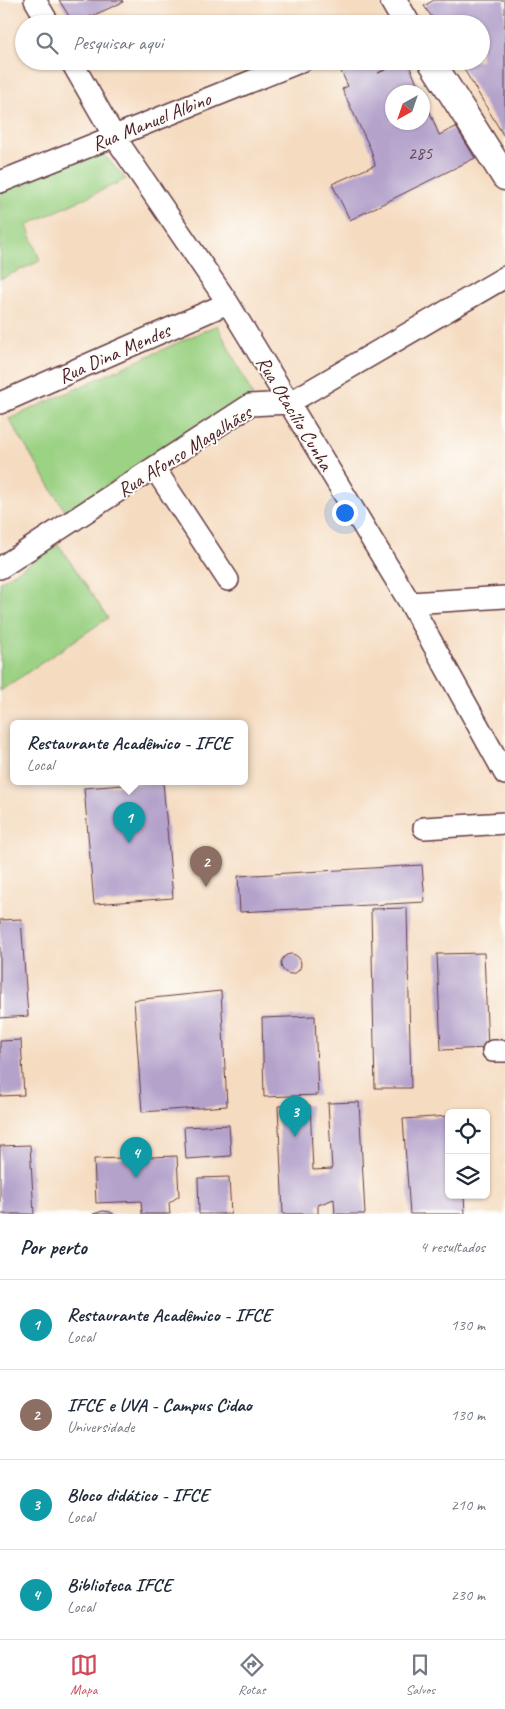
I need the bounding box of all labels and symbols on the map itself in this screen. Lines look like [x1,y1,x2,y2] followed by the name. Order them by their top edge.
[385,85,430,130] north arrow
[88,86,215,157] street label: Rua Manuel Albino
[408,142,433,164] house number: 285
[55,317,176,389] street label: Rua Dina Mendes
[251,352,339,476] street label: Rua Otacílio Cunha
[113,399,258,503] street label: Rua Afonso Magalhães
[332,500,358,526] your location
[113,802,145,843] pin: 1
[190,846,222,887] pin: 2
[279,1096,311,1137] pin: 3
[120,1137,152,1178] pin: 4

